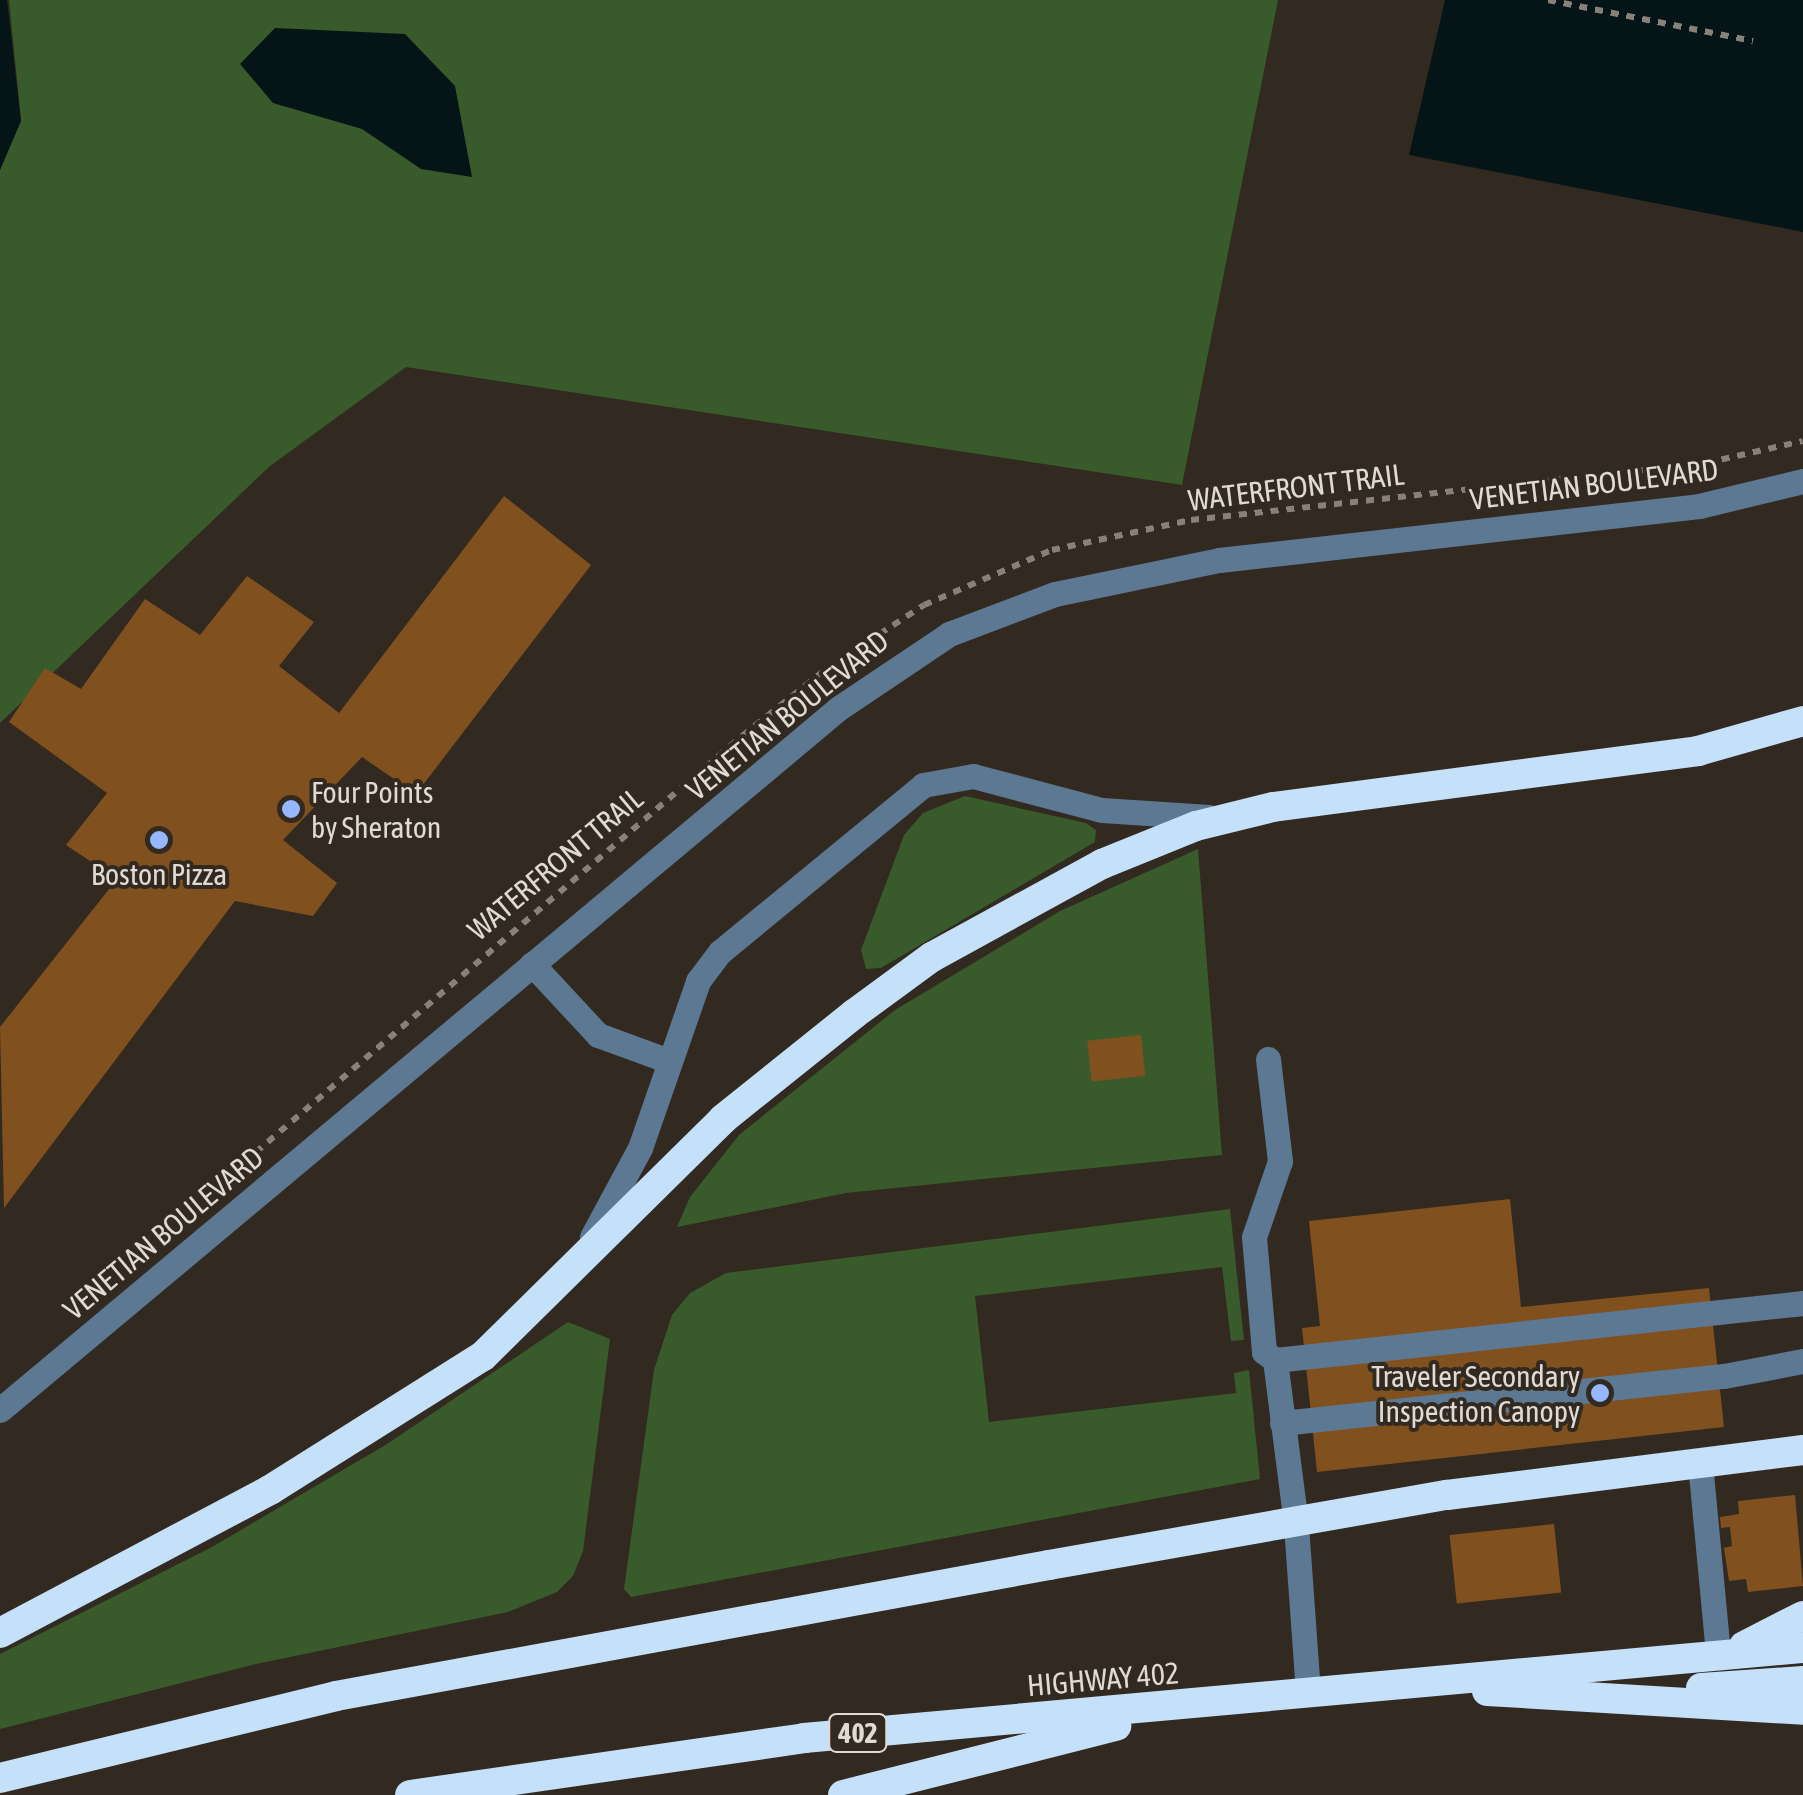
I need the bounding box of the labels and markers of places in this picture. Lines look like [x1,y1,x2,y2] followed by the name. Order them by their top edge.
[311,774,441,844] place label: Four Points by Sheraton
[280,798,302,820] marker: Four Points by Sheraton
[148,829,170,851] marker: Boston Pizza
[91,856,227,892] place label: Boston Pizza
[1371,1358,1580,1428] place label: Traveler Secondary Inspection Canopy
[1589,1382,1611,1404] marker: Traveler Secondary Inspection Canopy

